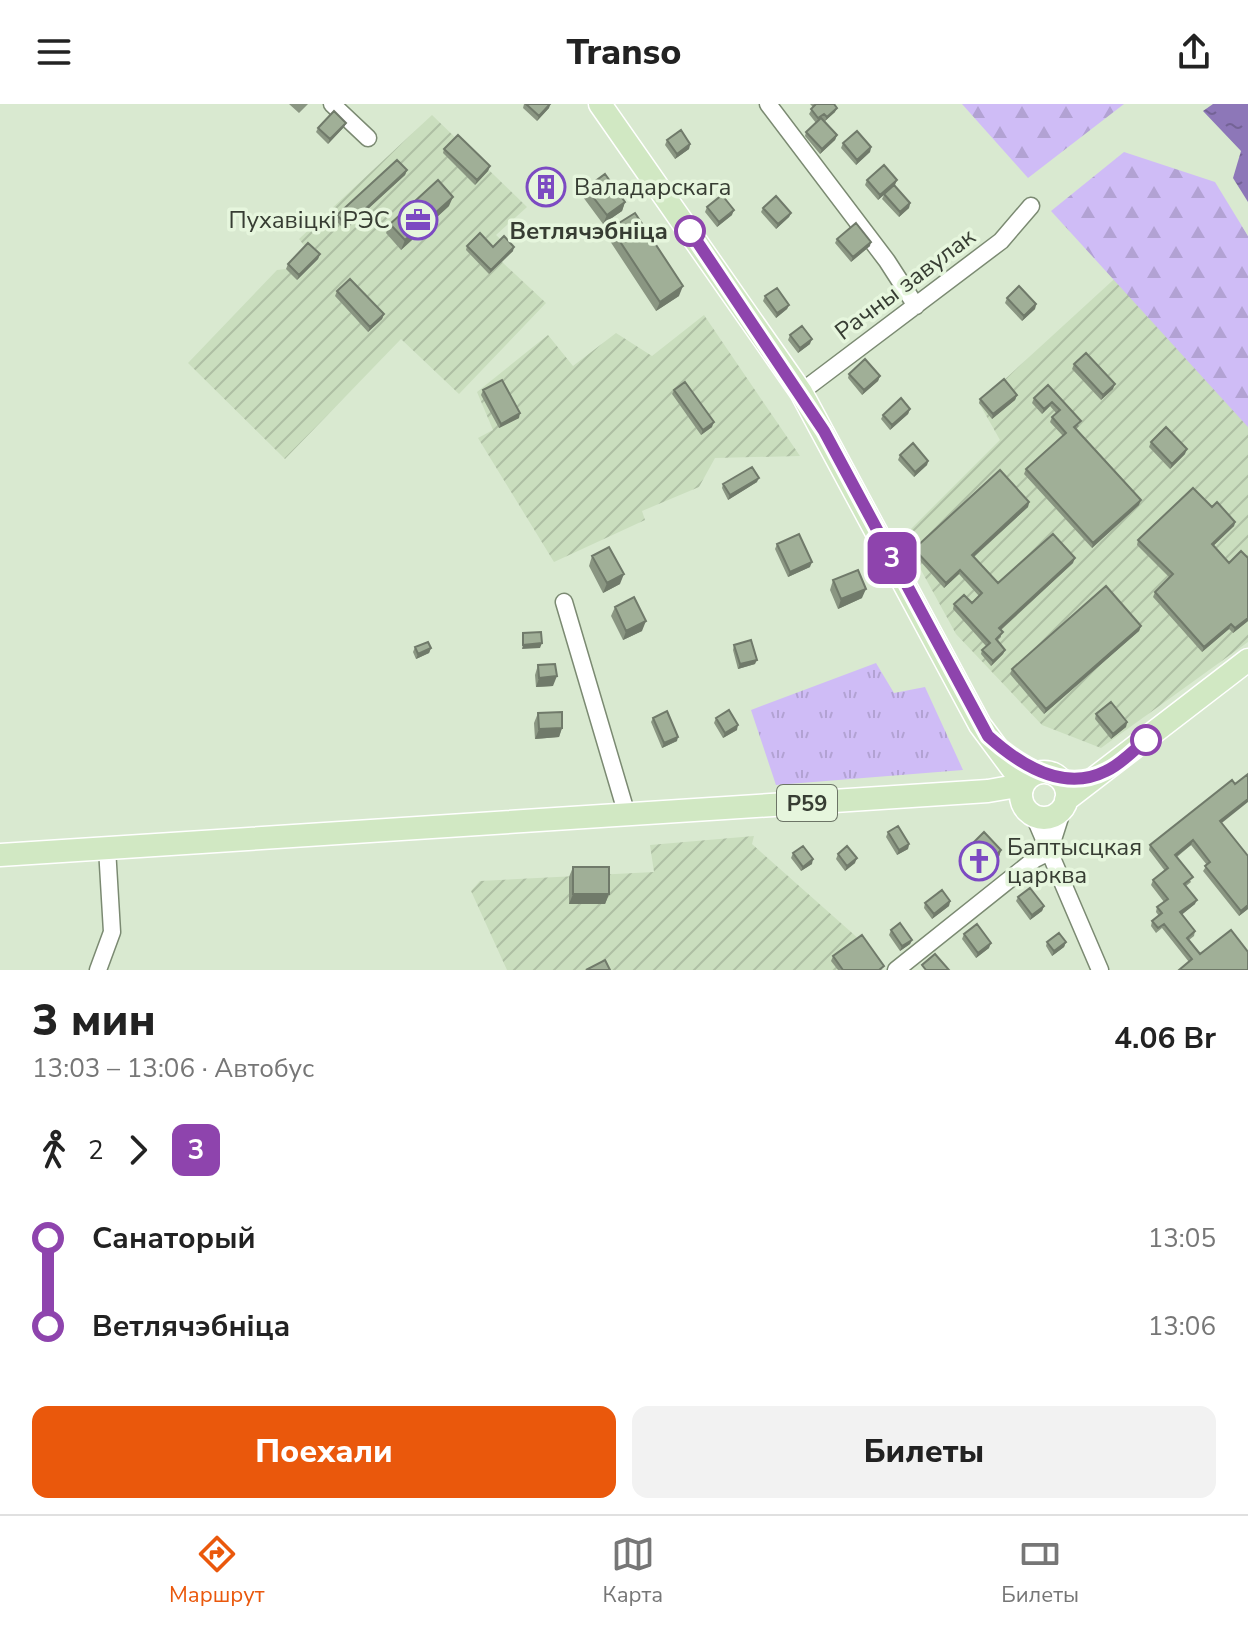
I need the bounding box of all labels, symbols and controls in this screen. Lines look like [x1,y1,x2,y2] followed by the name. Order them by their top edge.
[567,28,681,77] text: Transo
[32,30,76,74] icon: menu
[1172,30,1216,74] icon: share
[525,166,567,208] building icon: Валадарскага
[574,171,732,203] place label: Валадарскага
[397,199,439,241] office icon: Пухавіцкі РЭС
[228,204,390,236] place label: Пухавіцкі РЭС
[509,215,668,247] place label: Ветлячэбніца
[675,216,705,246] marker: Ветлячэбніца
[828,220,982,347] street label: Рачны завулак
[866,532,918,584] line badge: 3
[884,539,900,577] text: 3
[1131,725,1161,755] unlabelled marker
[777,785,837,821] road number: Р59
[1007,831,1142,891] place label: Баптысцкая царква
[958,840,1000,882] church icon: Баптысцкая царква
[32,991,156,1051] text: 3 мин
[1114,1018,1216,1059] text: 4.06 Br
[32,1051,314,1086] text: 13:03 – 13:06 · Автобус
[32,1128,76,1172] icon: walk
[116,1128,160,1172] icon: forward
[188,1131,204,1169] text: 3
[88,1133,104,1168] text: 2
[92,1218,256,1259] text: Санаторый
[1148,1221,1216,1256] text: 13:05
[92,1306,290,1347] text: Ветлячэбніца
[1148,1309,1216,1344] text: 13:06
[32,1406,616,1498] button: Поехали
[632,1406,1216,1498] button: Билеты
[169,1532,265,1610] tab: Маршрут
[603,1532,663,1610] tab: Карта
[1001,1532,1079,1610] tab: Билеты

